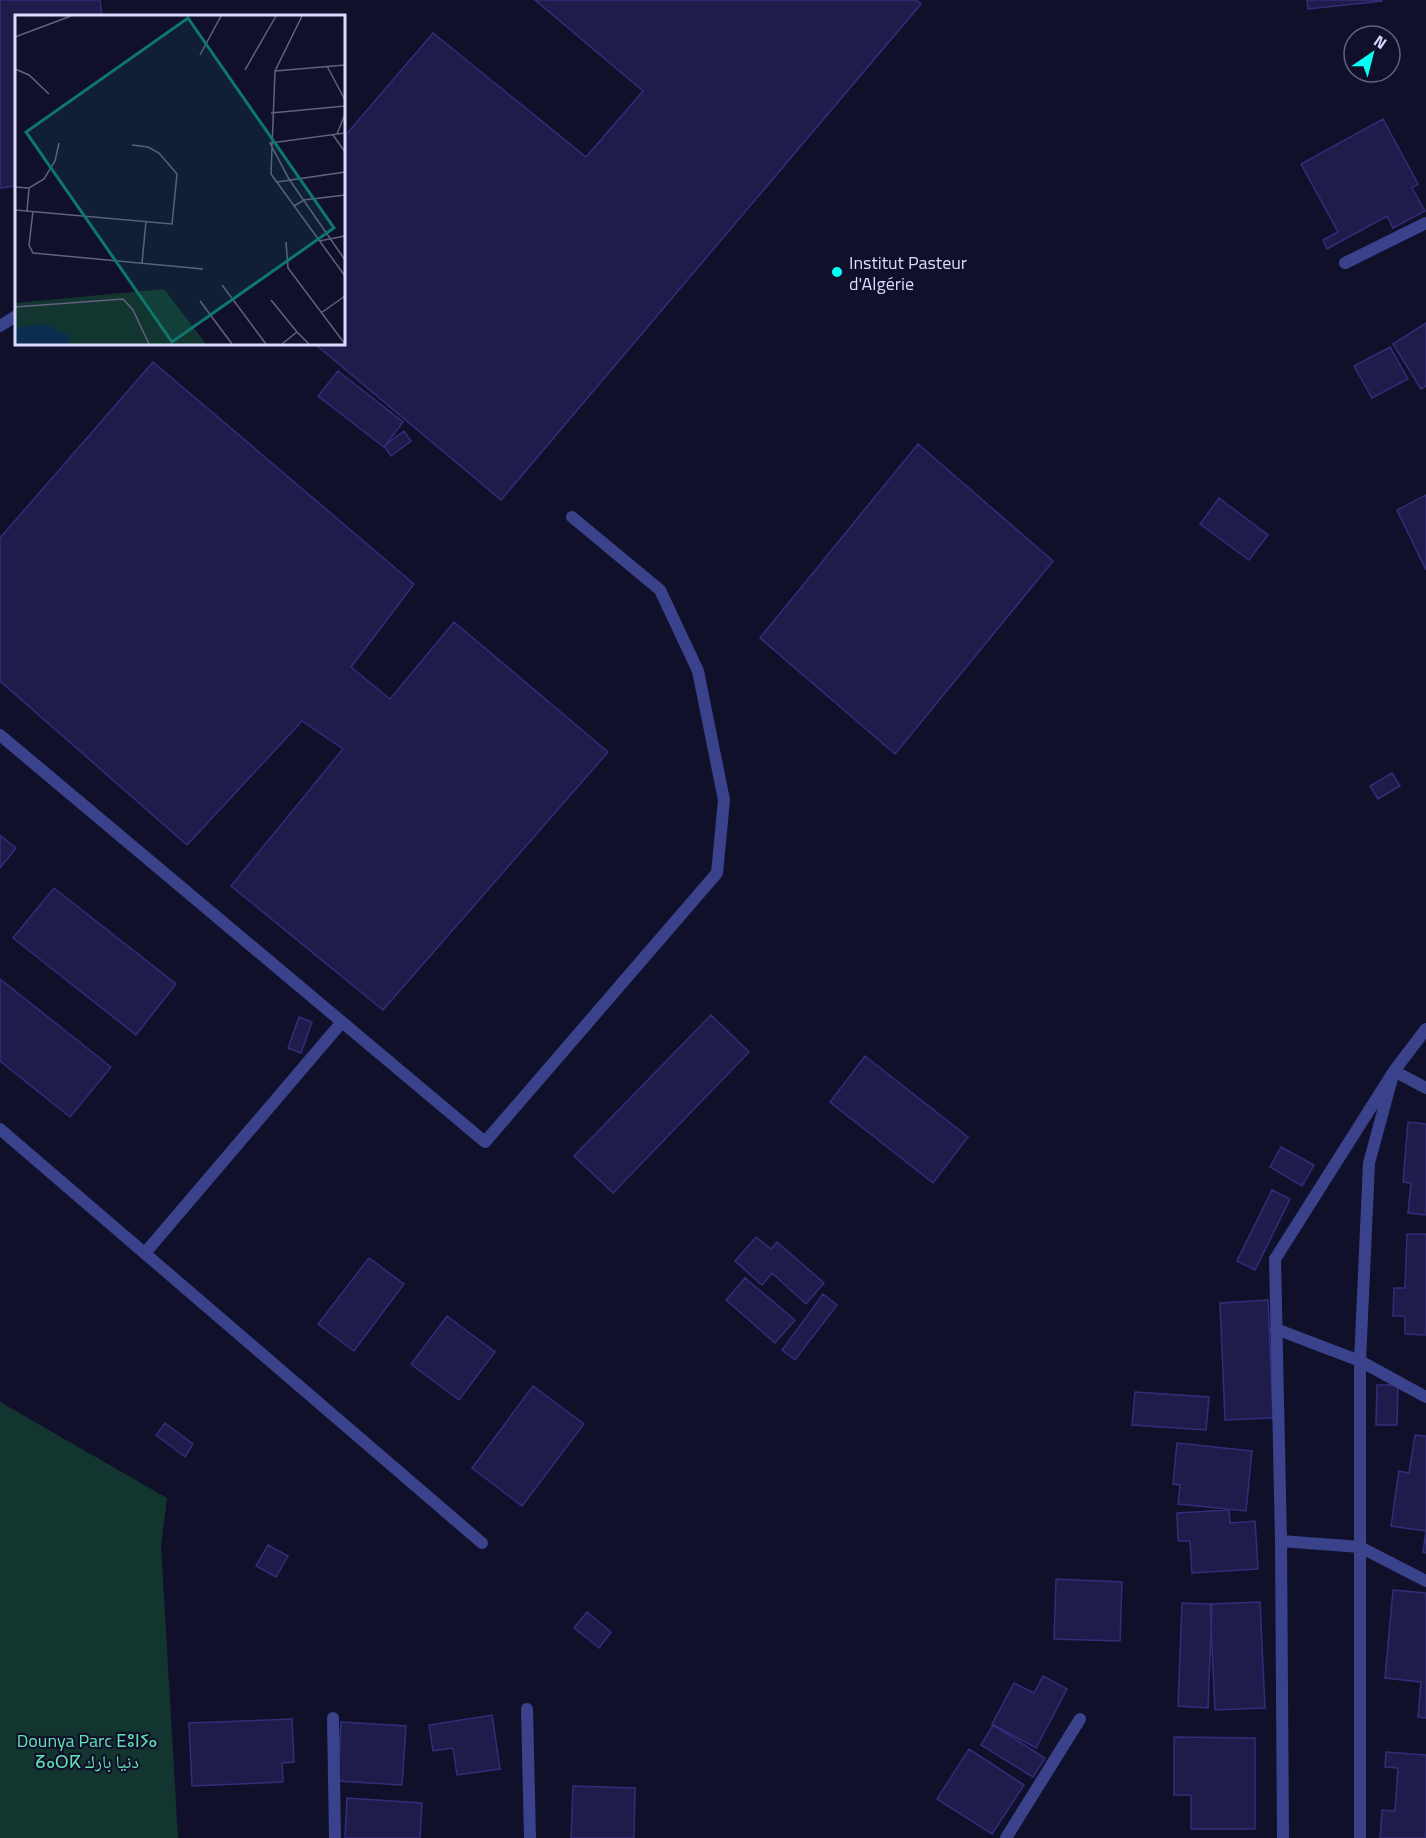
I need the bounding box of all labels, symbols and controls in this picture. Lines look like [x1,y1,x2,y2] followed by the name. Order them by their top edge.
[15,15,345,345] inset map
[1342,24,1402,84] north arrow
[1369,29,1392,55] text: N
[849,249,967,297] place label: Institut Pasteur d'Algérie
[830,265,844,279] marker: Institut Pasteur d'Algérie
[17,1727,157,1775] park label: Dounya Parc ⴹⵓⵏⵢⴰ ⵒⴰⵔⴽ دنيا بارك

